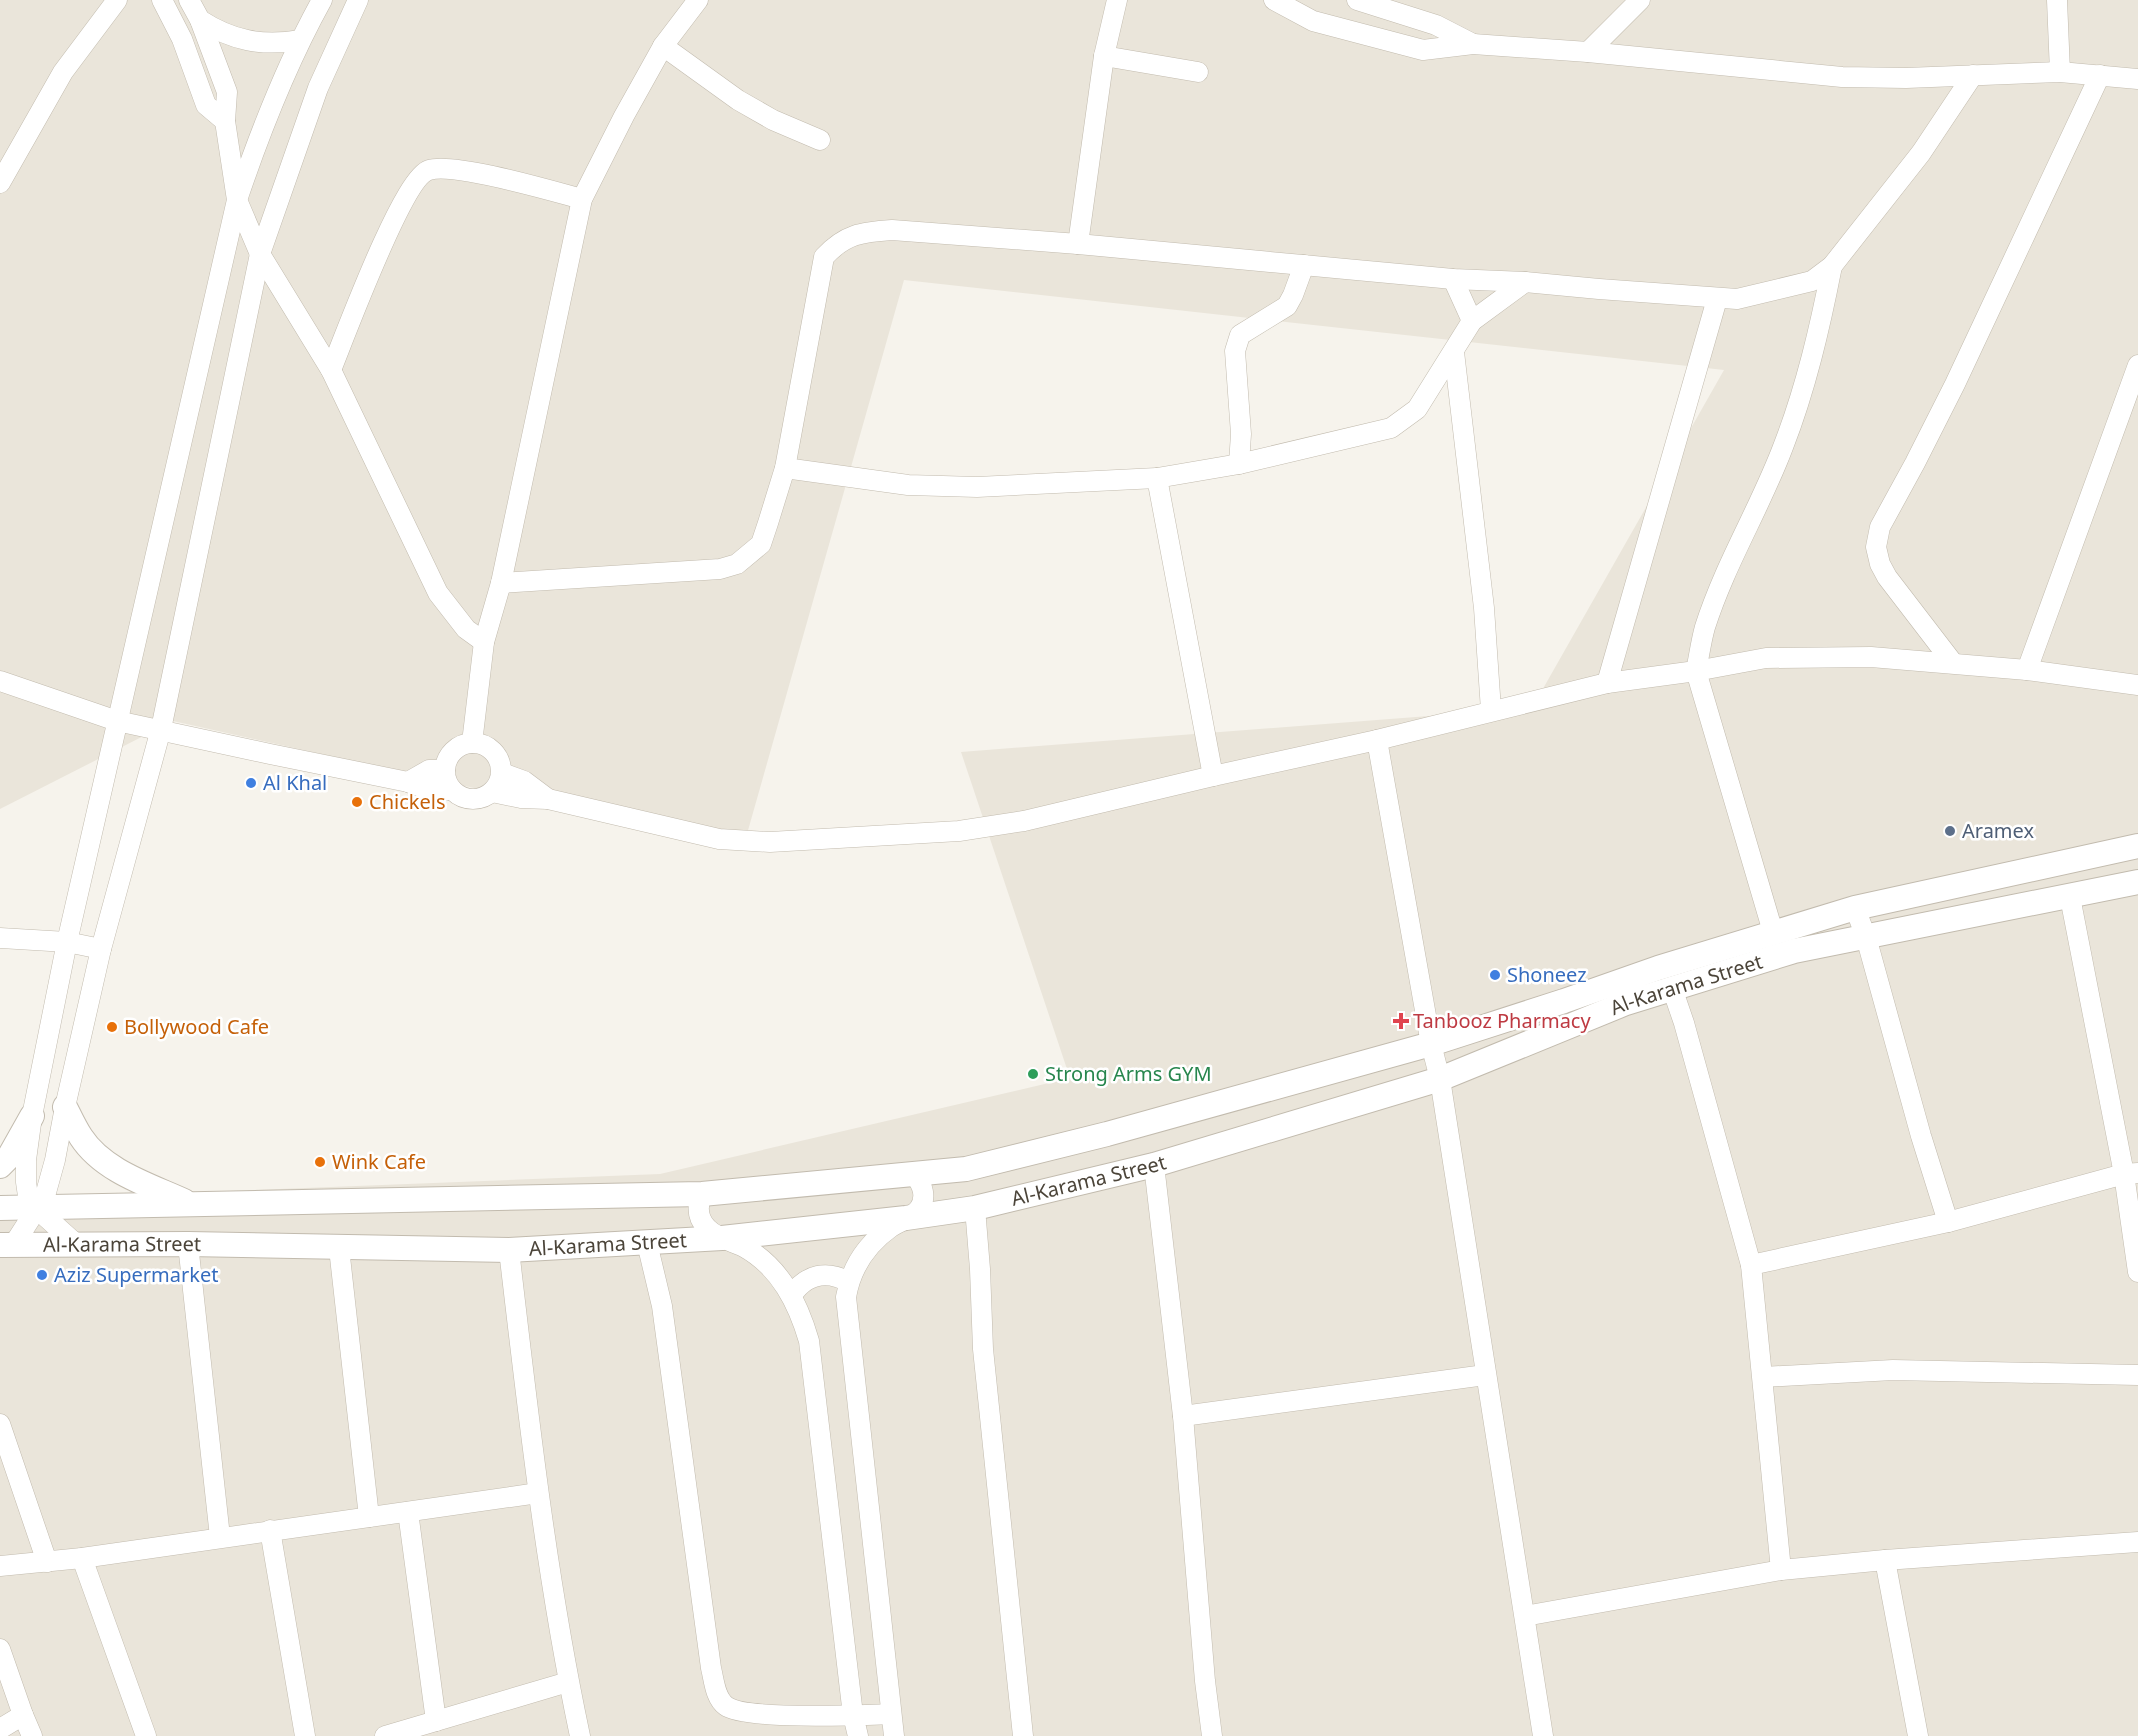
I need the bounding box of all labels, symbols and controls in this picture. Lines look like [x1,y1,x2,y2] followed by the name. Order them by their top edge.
[263,769,327,796] place label: Al Khal
[244,776,258,790] marker: Al Khal
[369,788,445,815] place label: Chickels
[350,795,364,809] marker: Chickels
[1962,817,2034,844] place label: Aramex
[1943,824,1957,838] marker: Aramex
[1606,948,1766,1021] street label: Al-Karama Street
[1507,961,1587,988] place label: Shoneez
[1488,968,1502,982] marker: Shoneez
[1413,1007,1591,1034] place label: Tanbooz Pharmacy
[124,1013,269,1040] place label: Bollywood Cafe
[1394,1014,1408,1028] marker: Tanbooz Pharmacy
[105,1020,119,1034] marker: Bollywood Cafe
[1045,1060,1212,1087] place label: Strong Arms GYM
[1026,1067,1040,1081] marker: Strong Arms GYM
[332,1148,426,1175] place label: Wink Cafe
[1008,1148,1169,1212] street label: Al-Karama Street
[313,1155,327,1169] marker: Wink Cafe
[528,1226,687,1262] street label: Al-Karama Street
[43,1230,201,1258] street label: Al-Karama Street
[54,1261,218,1288] place label: Aziz Supermarket
[35,1268,49,1282] marker: Aziz Supermarket

